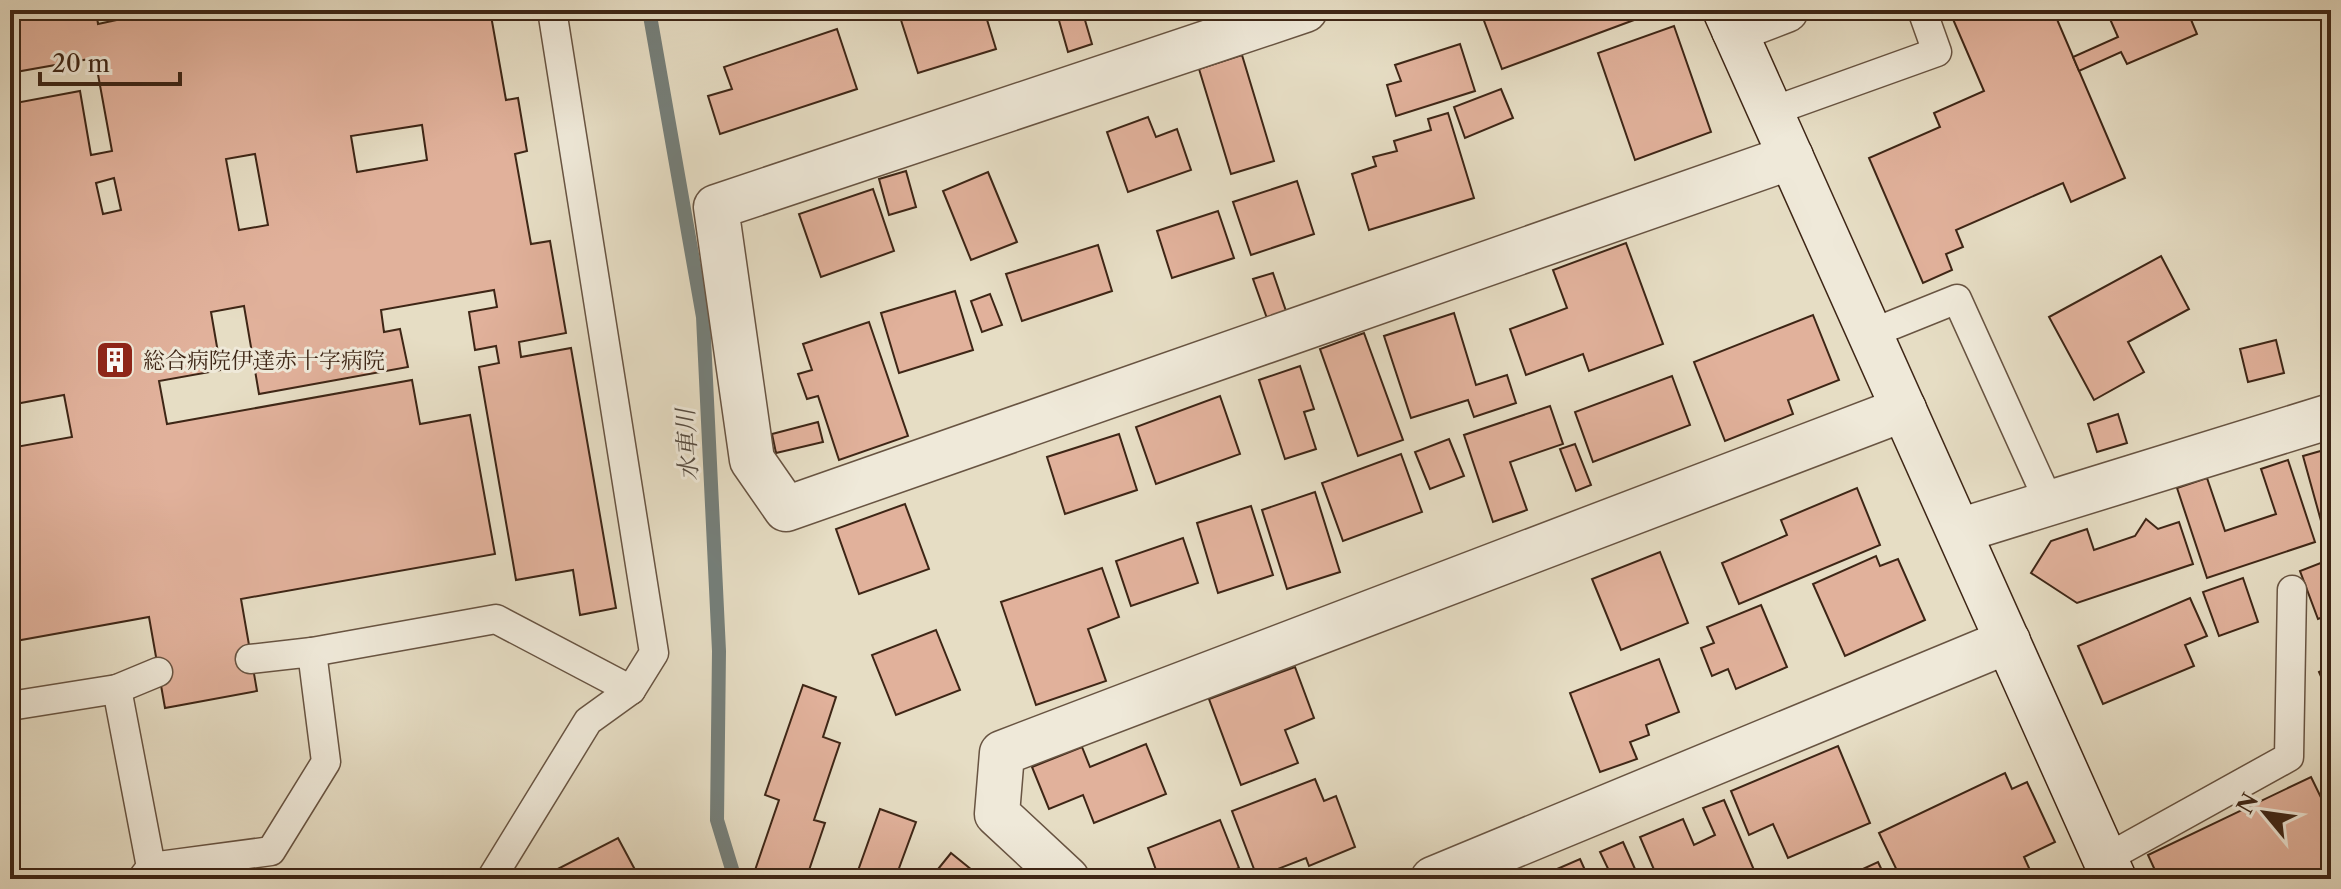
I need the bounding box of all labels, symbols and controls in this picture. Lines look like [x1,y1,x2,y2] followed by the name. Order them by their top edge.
[40,36,180,86] scale bar
[52,49,110,78] text: 20 m
[94,339,136,381] building icon: 総合病院伊達赤十字病院
[143,347,385,374] place label: 総合病院伊達赤十字病院
[670,405,703,482] water label: 水車川
[2225,773,2305,853] north arrow
[2232,789,2264,818] text: N

